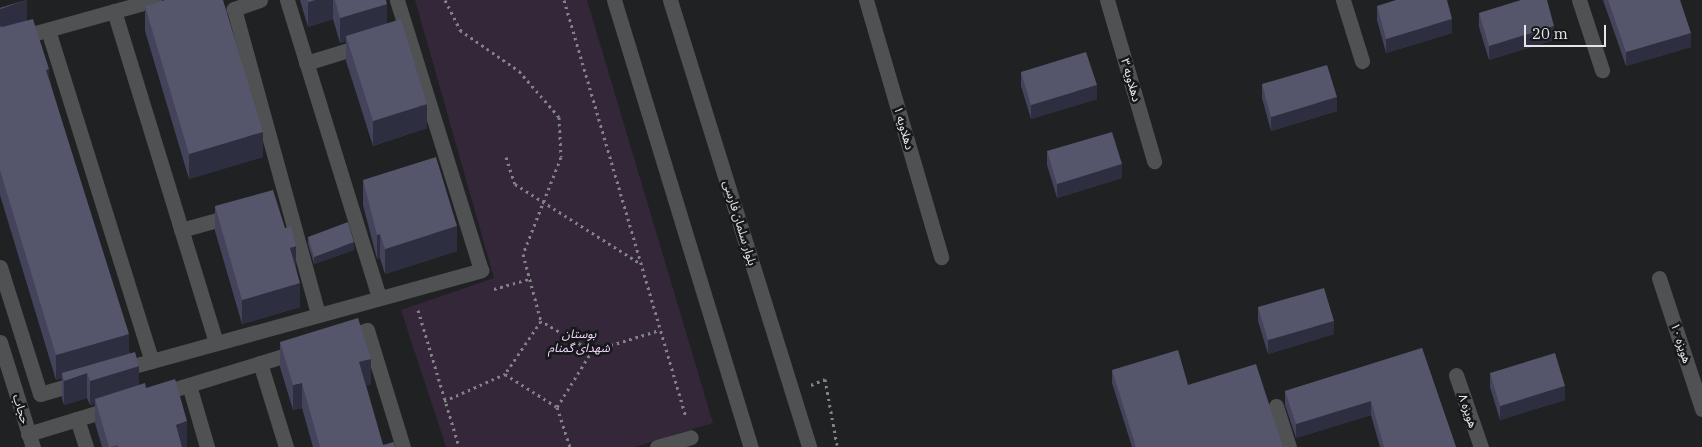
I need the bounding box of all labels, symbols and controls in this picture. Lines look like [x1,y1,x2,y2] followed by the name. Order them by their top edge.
[1527,15,1610,47] scale bar
[1532,24,1568,43] text: 20 m
[1118,57,1144,103] street label: دهلاویه ۳
[891,105,917,151] street label: دهلاویه ۱
[720,179,760,267] street label: بلوار سلمان فارسی
[1668,321,1694,365] street label: هویزه ۱۰
[548,327,610,355] park label: بوستان شهدای گمنام
[10,392,32,426] street label: حجاب
[1456,392,1480,430] street label: هویزه ۸

